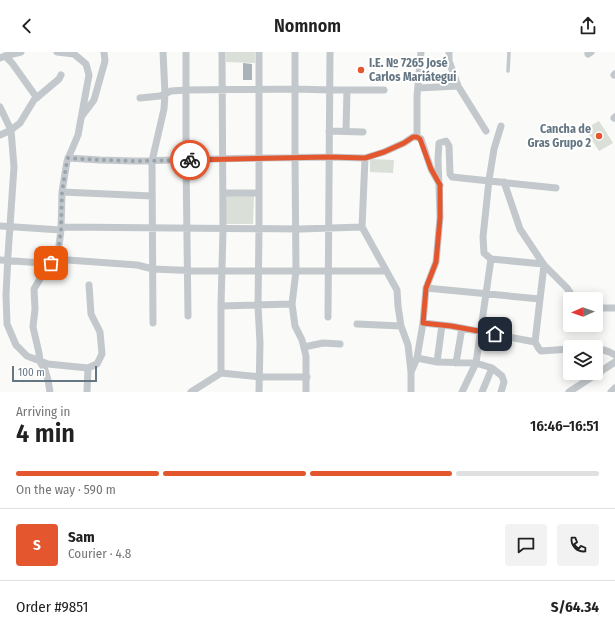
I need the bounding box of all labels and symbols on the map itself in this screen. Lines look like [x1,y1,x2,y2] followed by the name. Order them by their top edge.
[369,56,456,84] place label: I.E. Nº 7265 José Carlos Mariátegui
[356,65,366,75] marker: I.E. Nº 7265 José Carlos Mariátegui
[528,122,591,150] place label: Cancha de Gras Grupo 2
[594,131,604,141] marker: Cancha de Gras Grupo 2
[170,140,210,180] courier
[34,246,68,280] pin
[563,292,603,332] north arrow
[478,317,512,351] pin
[12,364,97,383] scale bar

